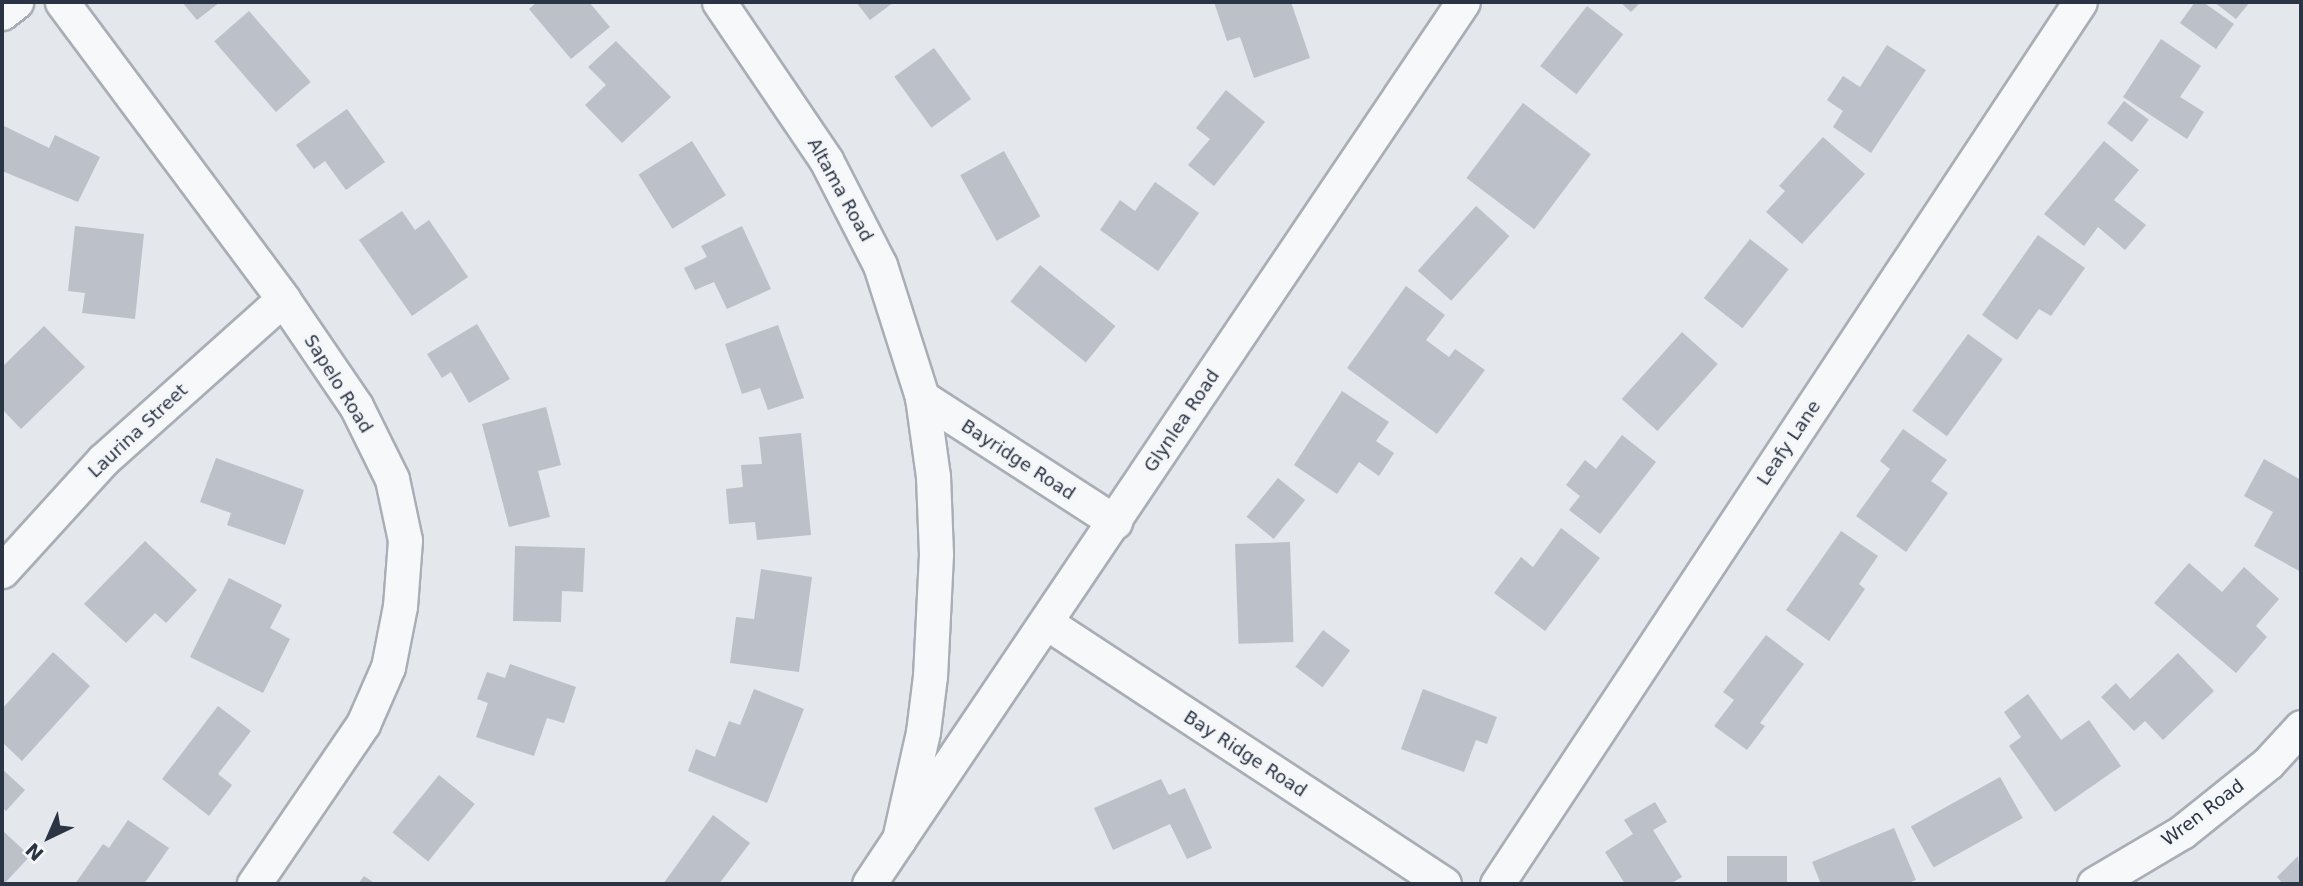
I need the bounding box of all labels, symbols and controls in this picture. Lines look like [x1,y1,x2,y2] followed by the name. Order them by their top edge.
[803,135,877,245] street label: Altama Road
[299,331,377,437] street label: Sapelo Road
[1140,366,1224,476] street label: Glynlea Road
[84,380,192,482] street label: Laurina Street
[1753,396,1825,490] street label: Leafy Lane
[957,415,1079,505] street label: Bayridge Road
[1180,706,1310,802] street label: Bay Ridge Road
[2158,775,2248,851] street label: Wren Road
[14,802,84,872] north arrow
[21,839,48,866] text: N

